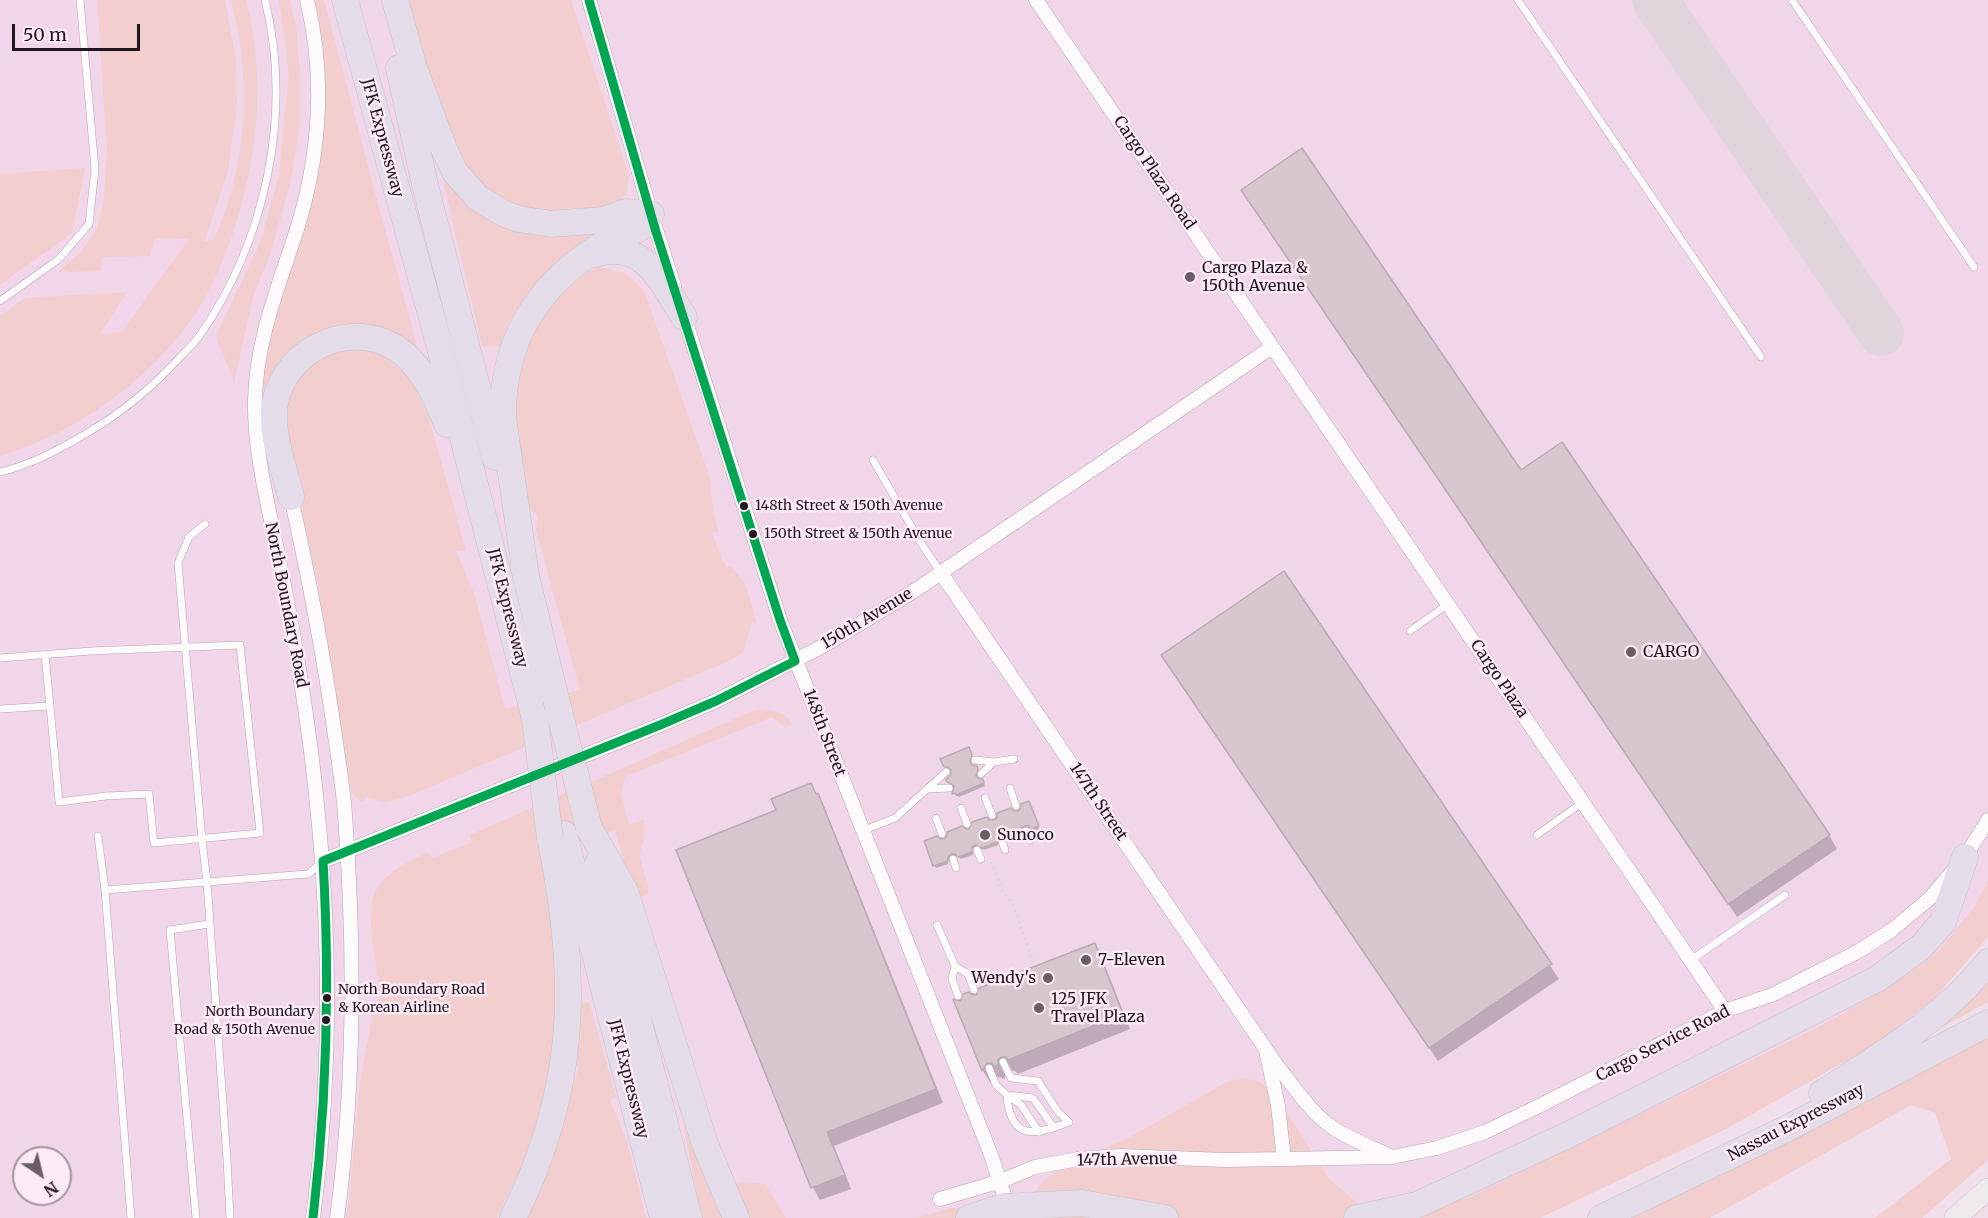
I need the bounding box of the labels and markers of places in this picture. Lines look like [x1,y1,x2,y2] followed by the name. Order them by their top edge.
[1202,258,1308,296] place label: Cargo Plaza & 150th Avenue
[1183,270,1197,284] marker: Cargo Plaza & 150th Avenue
[755,498,943,514] place label: 148th Street & 150th Avenue
[738,500,750,512] marker: 148th Street & 150th Avenue
[764,526,952,542] place label: 150th Street & 150th Avenue
[747,528,759,540] marker: 150th Street & 150th Avenue
[1643,642,1699,662] place label: CARGO
[1624,645,1638,659] marker: CARGO
[997,825,1054,845] place label: Sunoco
[978,828,992,842] marker: Sunoco
[1098,950,1165,970] place label: 7-Eleven
[1079,953,1093,967] marker: 7-Eleven
[971,968,1036,988] place label: Wendy's
[1041,971,1055,985] marker: Wendy's
[338,982,485,1014] place label: North Boundary Road & Korean Airline
[1051,989,1145,1027] place label: 125 JFK Travel Plaza
[321,992,333,1004] marker: North Boundary Road & Korean Airline
[1032,1001,1046,1015] marker: 125 JFK Travel Plaza
[174,1004,315,1036] place label: North Boundary Road & 150th Avenue
[320,1014,332,1026] marker: North Boundary Road & 150th Avenue

